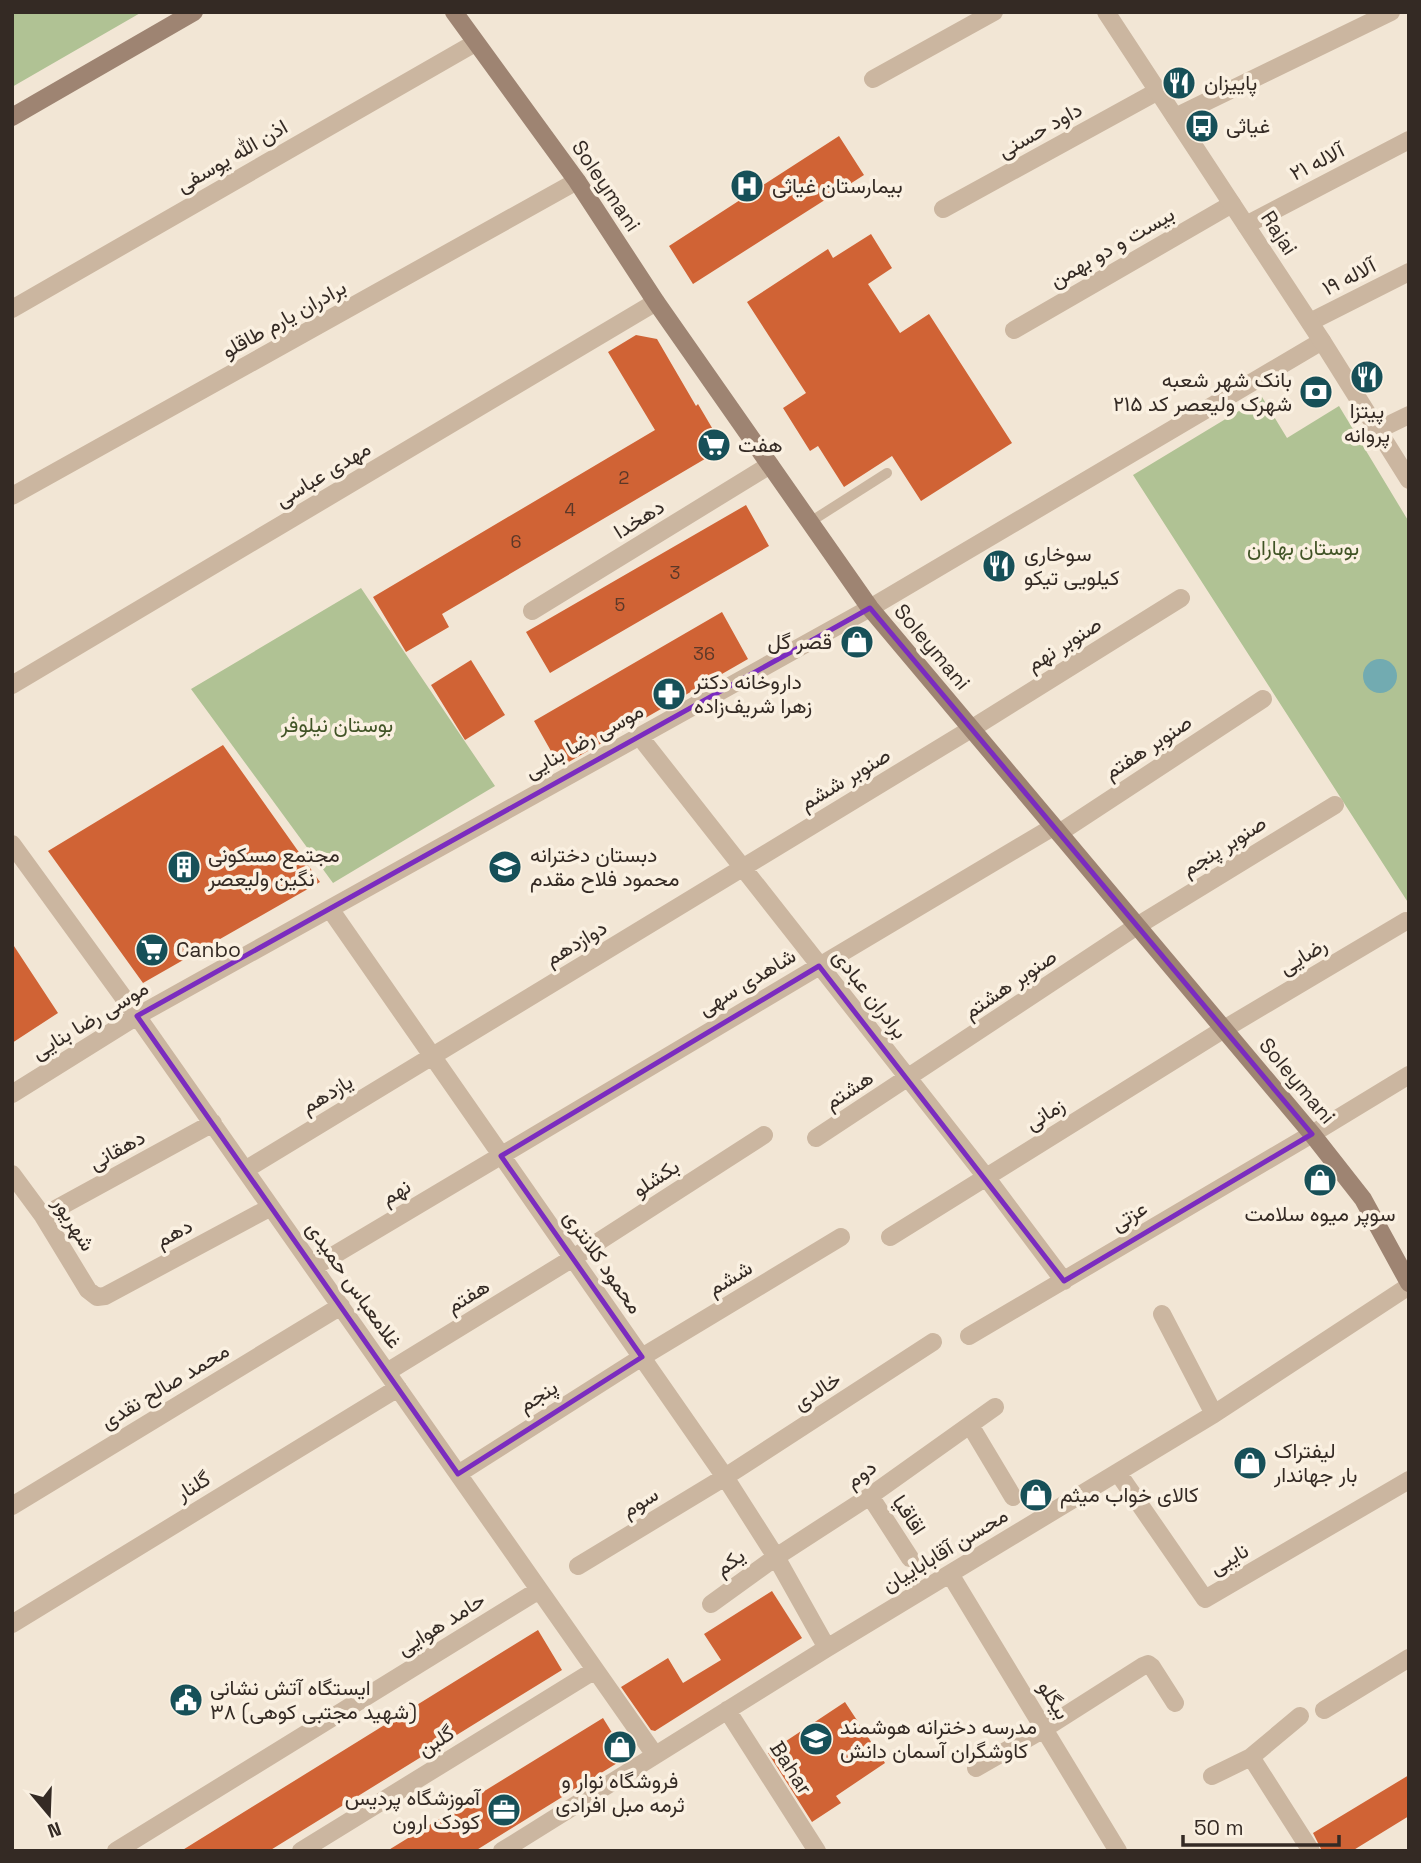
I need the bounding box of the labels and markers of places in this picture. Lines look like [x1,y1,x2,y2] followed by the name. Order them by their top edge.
[1160,64,1198,102] restaurant icon: پاییزان
[1204,69,1257,97] place label: پاییزان
[1183,107,1221,145] bus stop icon: غیاثی
[1226,112,1270,139] place label: غیاثی
[728,167,766,205] hospital icon: بیمارستان غیاثی
[772,172,903,199] place label: بیمارستان غیاثی
[1348,358,1386,396] restaurant icon: پیتزا پروانه
[1113,366,1292,417] place label: بانک شهر شعبه شهرک ولیعصر کد ۲۱۵
[1297,373,1335,411] bank icon: بانک شهر شعبه شهرک ولیعصر کد ۲۱۵
[1344,397,1390,449] place label: پیتزا پروانه
[695,426,733,464] supermarket icon: هفت
[738,431,783,458] place label: هفت
[1024,540,1120,591] place label: سوخاری کیلویی تیکو
[980,547,1018,585] restaurant icon: سوخاری کیلویی تیکو
[838,623,876,661] shop icon: قصر گل
[767,628,832,655] place label: قصر گل
[693,668,812,719] place label: داروخانه دکتر زهرا شریف‌زاده
[650,675,688,713] pharmacy icon: داروخانه دکتر زهرا شریف‌زاده
[207,841,340,892] place label: مجتمع مسکونی نگین ولیعصر
[530,841,679,893] place label: دبستان دخترانه محمود فلاح مقدم
[165,848,203,886] building icon: مجتمع مسکونی نگین ولیعصر
[486,848,524,886] school or university icon: دبستان دخترانه محمود فلاح مقدم
[133,931,171,969] supermarket icon: Canbo
[176,936,241,963] place label: Canbo
[1301,1161,1339,1199] shop icon: سوپر میوه سلامت
[1244,1200,1396,1228] place label: سوپر میوه سلامت
[1273,1437,1358,1488] place label: لیفتراک بار جهاندار
[1231,1444,1269,1482] shop icon: لیفتراک بار جهاندار
[1017,1476,1055,1514] shop icon: کالای خواب میثم
[1060,1481,1199,1509] place label: کالای خواب میثم
[210,1674,417,1725] place label: ایستگاه آتش نشانی ۳۸ (شهید مجتبی کوهی)
[167,1681,205,1719] public building icon: ایستگاه آتش نشانی ۳۸ (شهید مجتبی کوهی)
[840,1713,1037,1764] place label: مدرسه دخترانه هوشمند کاوشگران آسمان دانش
[797,1720,835,1758] school or university icon: مدرسه دخترانه هوشمند کاوشگران آسمان دانش
[601,1728,639,1766] shop icon: فروشگاه نوار و ثرمه مبل افرادی
[555,1767,685,1818] place label: فروشگاه نوار و ثرمه مبل افرادی
[345,1784,482,1835] place label: آموزشگاه پردیس کودک ارون
[485,1791,523,1829] office icon: آموزشگاه پردیس کودک ارون

